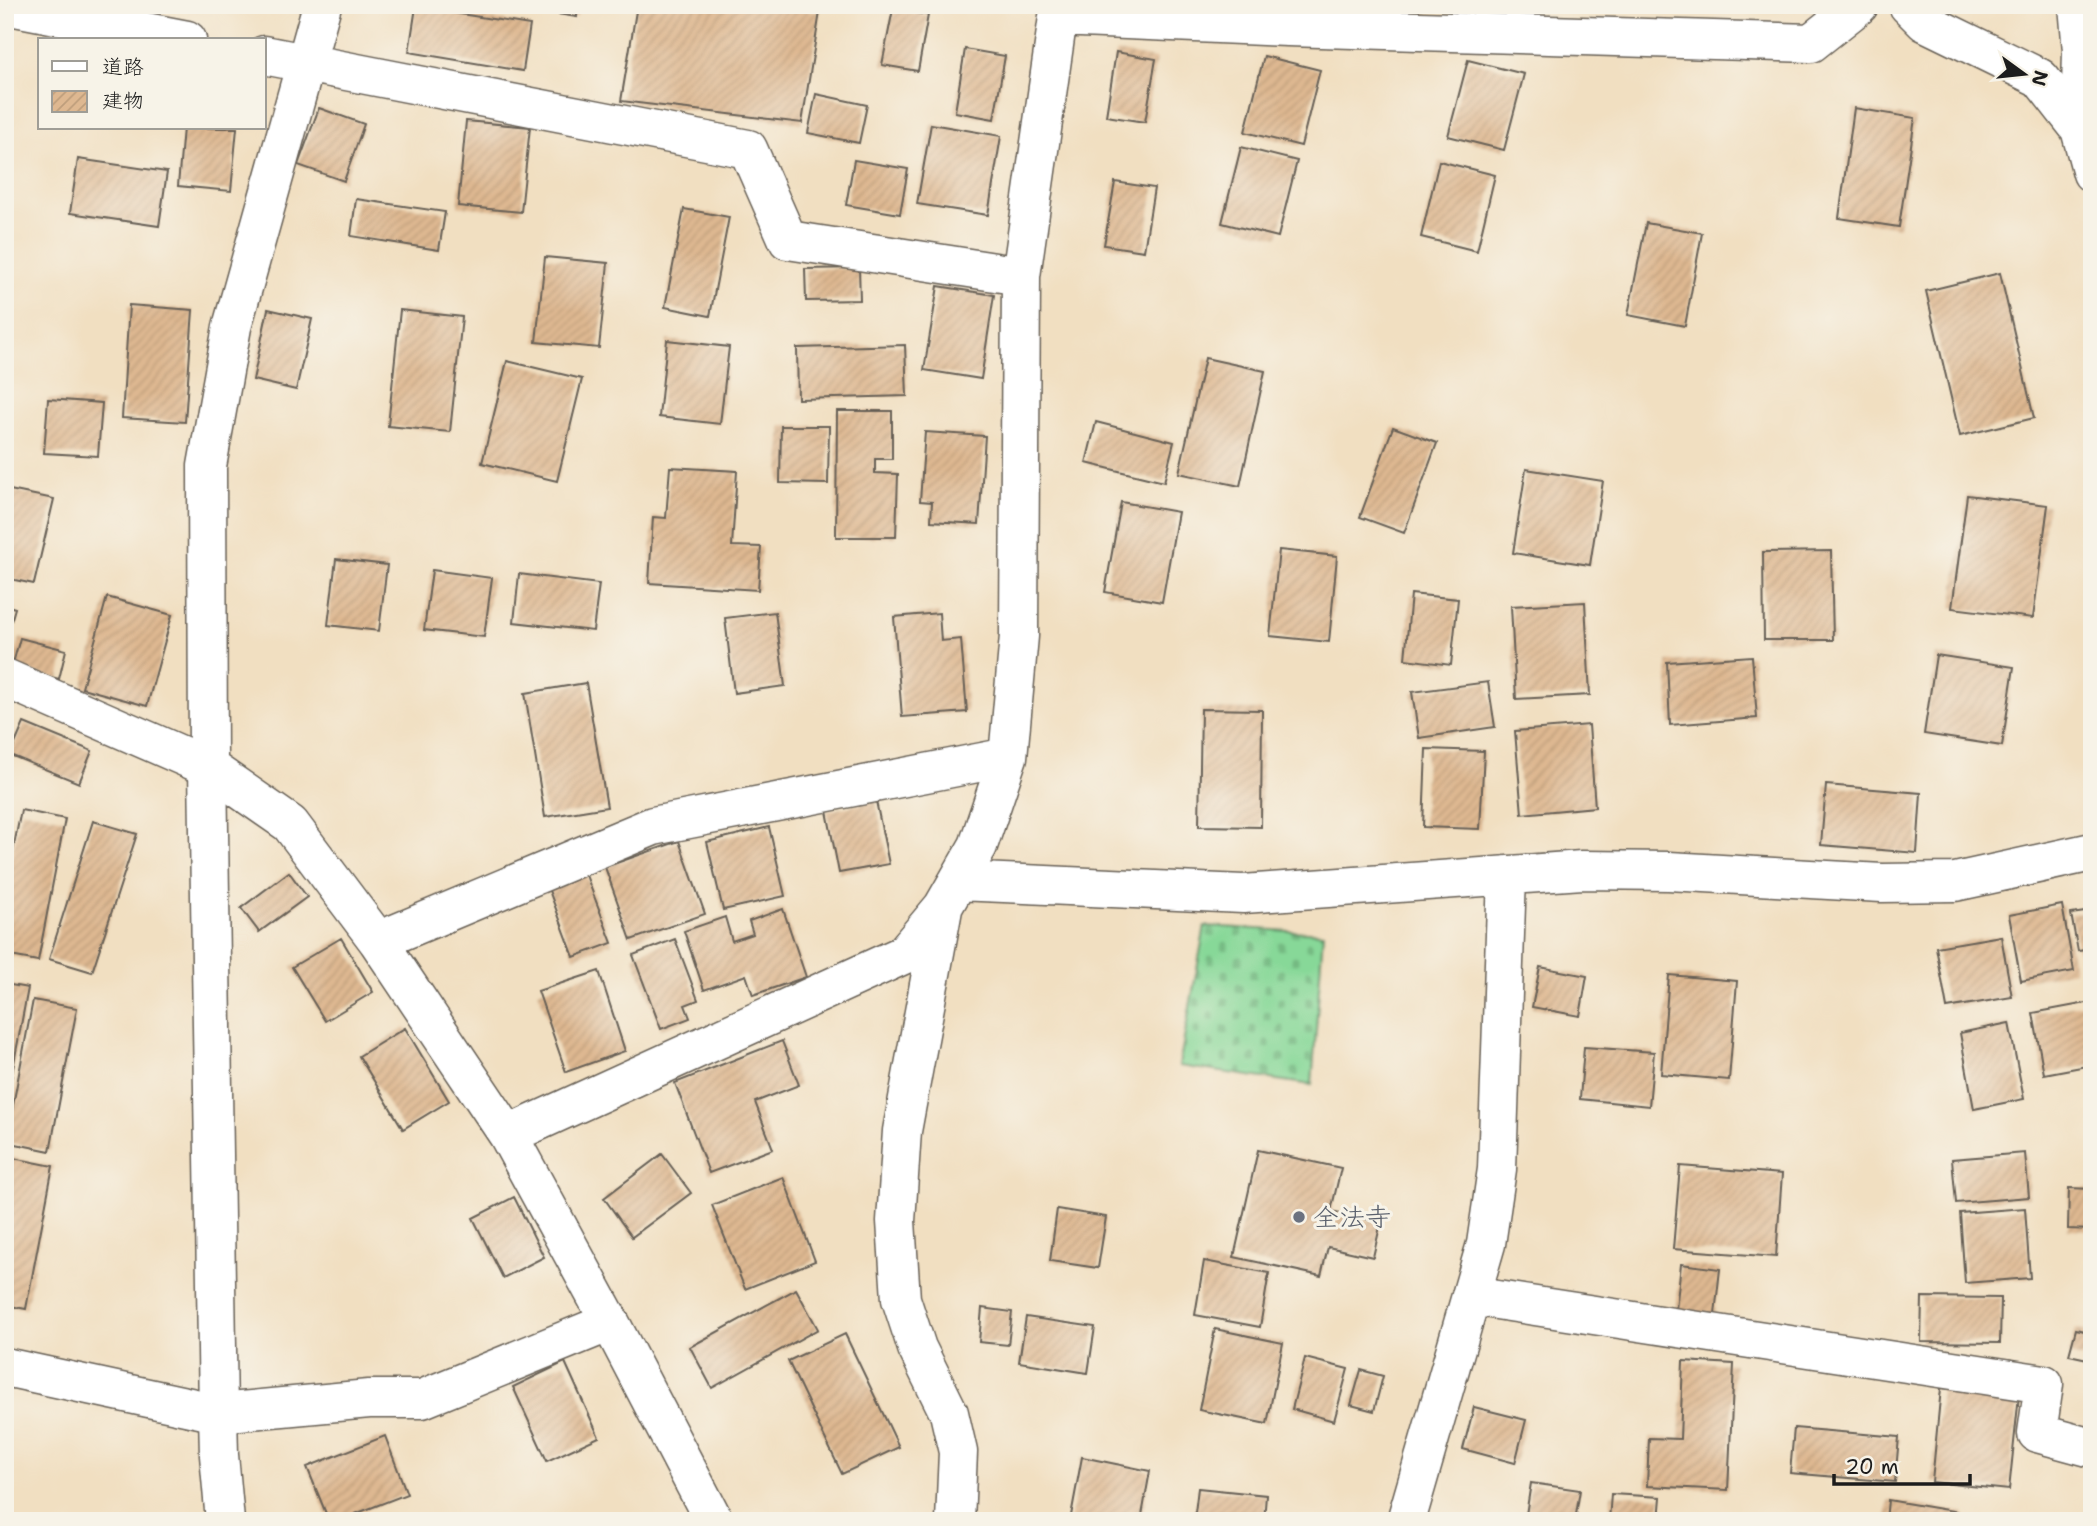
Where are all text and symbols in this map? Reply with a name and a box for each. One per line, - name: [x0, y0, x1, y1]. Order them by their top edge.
- legend: [38, 38, 266, 130]
- north arrow: [1988, 38, 2058, 108]
- text: 道路: [102, 53, 144, 81]
- text: N: [2026, 68, 2054, 89]
- text: 建物: [102, 87, 144, 115]
- place label: 全法寺: [1313, 1199, 1391, 1234]
- marker: 全法寺: [1291, 1209, 1307, 1225]
- scale bar: [1834, 1442, 1971, 1486]
- text: 20 m: [1845, 1453, 1899, 1481]

